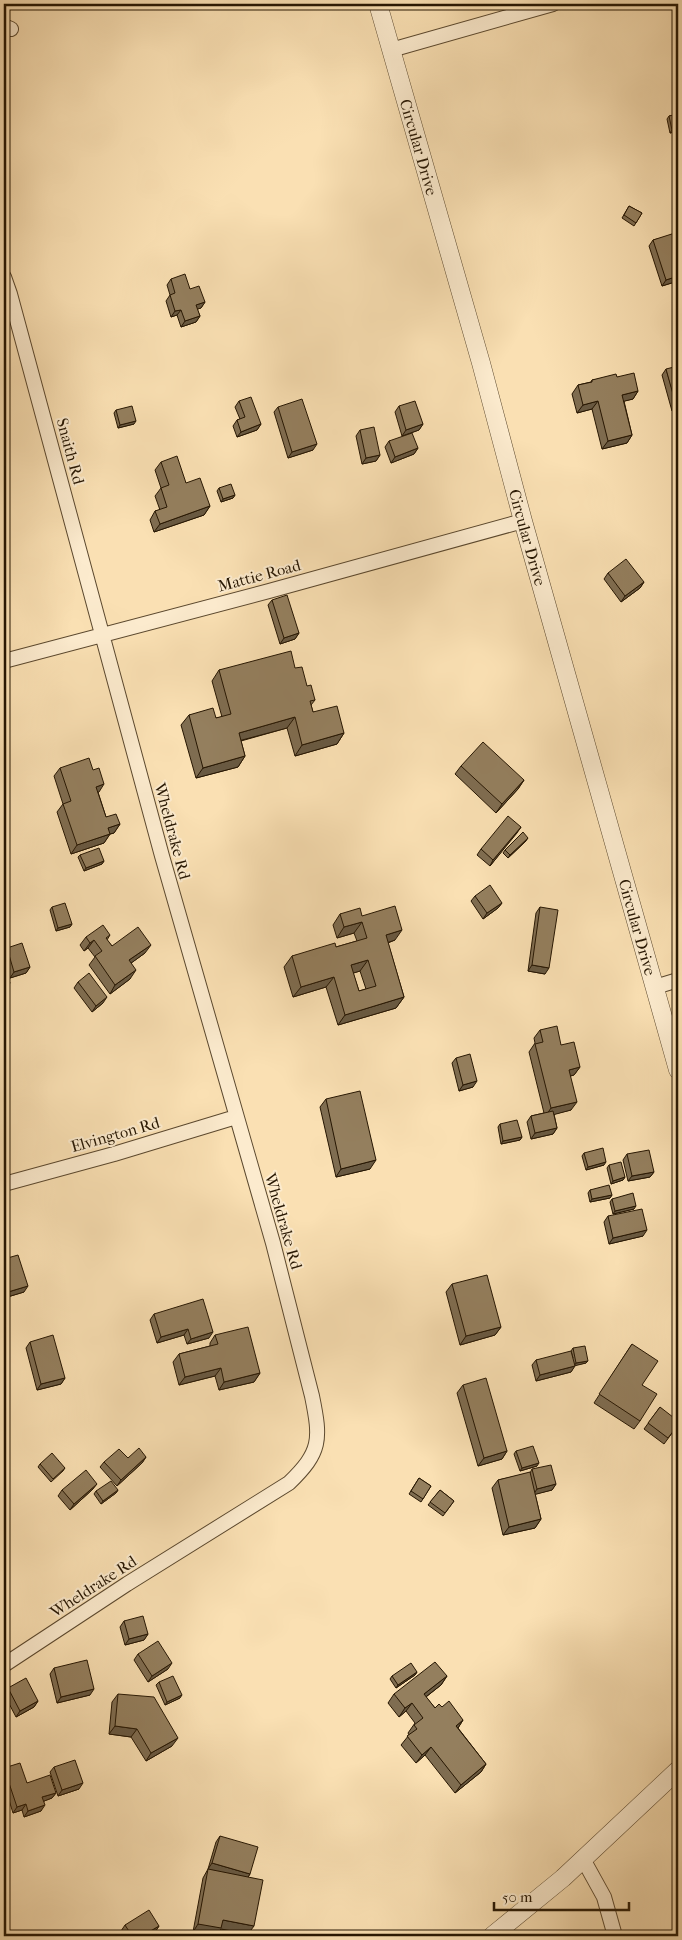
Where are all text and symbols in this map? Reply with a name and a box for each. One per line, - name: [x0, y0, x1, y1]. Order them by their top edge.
- street label: Circular Drive: [396, 97, 441, 198]
- street label: Snaith Rd: [53, 416, 89, 487]
- street label: Circular Drive: [505, 487, 550, 588]
- street label: Mattie Road: [216, 555, 303, 596]
- street label: Wheldrake Rd: [150, 780, 195, 882]
- street label: Circular Drive: [615, 877, 660, 978]
- street label: Elvington Rd: [69, 1113, 162, 1156]
- street label: Wheldrake Rd: [260, 1170, 306, 1272]
- street label: Wheldrake Rd: [46, 1551, 140, 1622]
- scale bar: [494, 1880, 630, 1912]
- text: 50 m: [502, 1888, 533, 1906]

